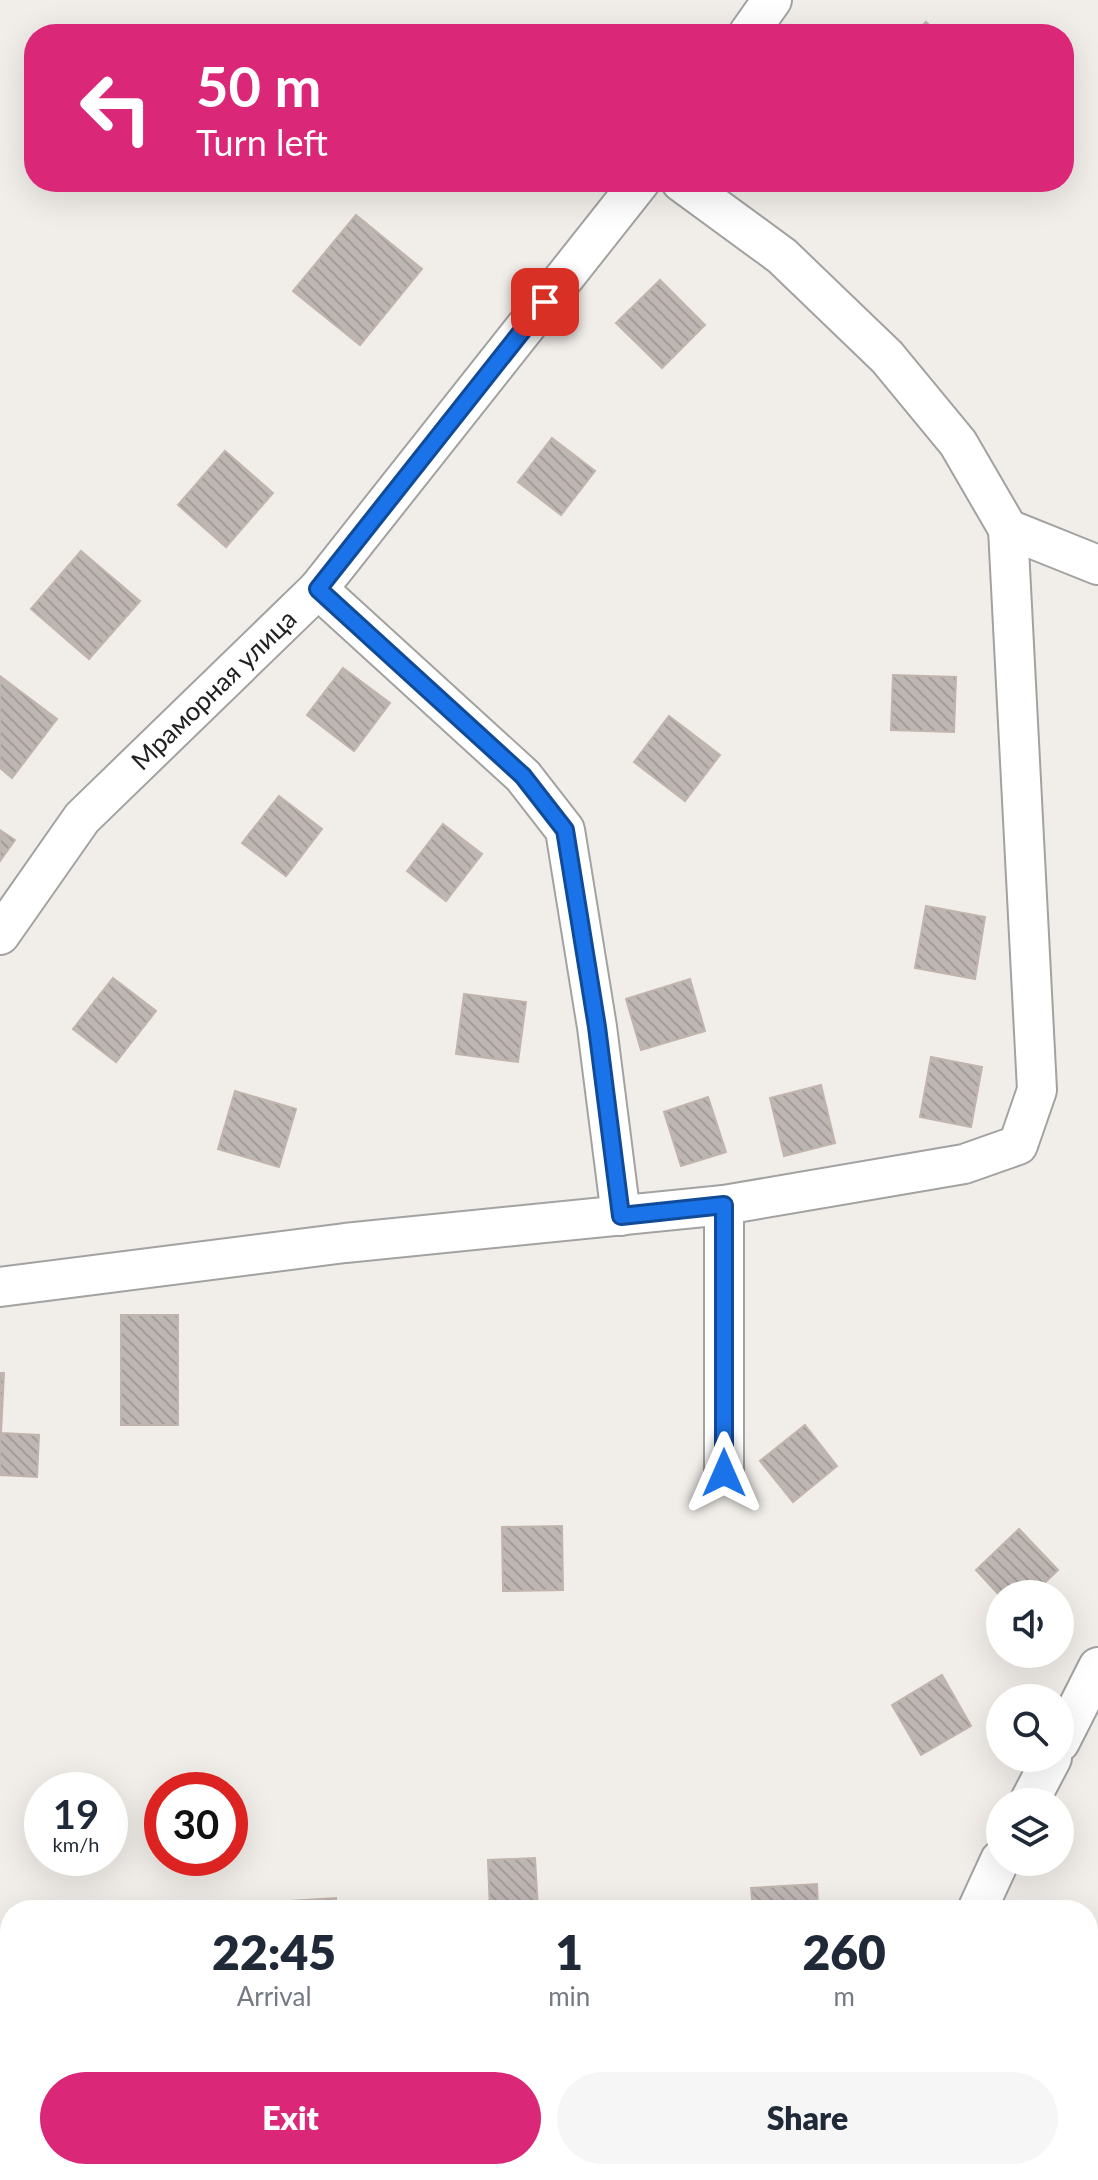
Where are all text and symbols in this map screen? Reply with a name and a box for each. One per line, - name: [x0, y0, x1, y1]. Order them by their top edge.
- text: 50 m: [196, 52, 321, 119]
- icon: left: [64, 56, 168, 160]
- text: Turn left: [196, 120, 328, 164]
- pin: [511, 268, 579, 336]
- icon: arrive: [523, 280, 567, 324]
- street label: Мраморная улица: [124, 602, 303, 776]
- position arrow: [682, 1431, 766, 1515]
- map controls: [986, 1580, 1074, 1876]
- button: sound: [986, 1580, 1074, 1668]
- button: search: [986, 1684, 1074, 1772]
- speed limit sign: 30: [144, 1772, 248, 1876]
- button: layers: [986, 1788, 1074, 1876]
- text: 19: [53, 1790, 99, 1838]
- text: km/h: [53, 1832, 99, 1856]
- text: 22:45: [212, 1923, 336, 1980]
- text: 1: [555, 1923, 583, 1980]
- text: 260: [802, 1923, 886, 1980]
- text: Arrival: [237, 1980, 312, 2012]
- text: min: [548, 1980, 590, 2012]
- text: m: [833, 1980, 855, 2012]
- button: Exit: [40, 2072, 541, 2164]
- button: Share: [557, 2072, 1058, 2164]

